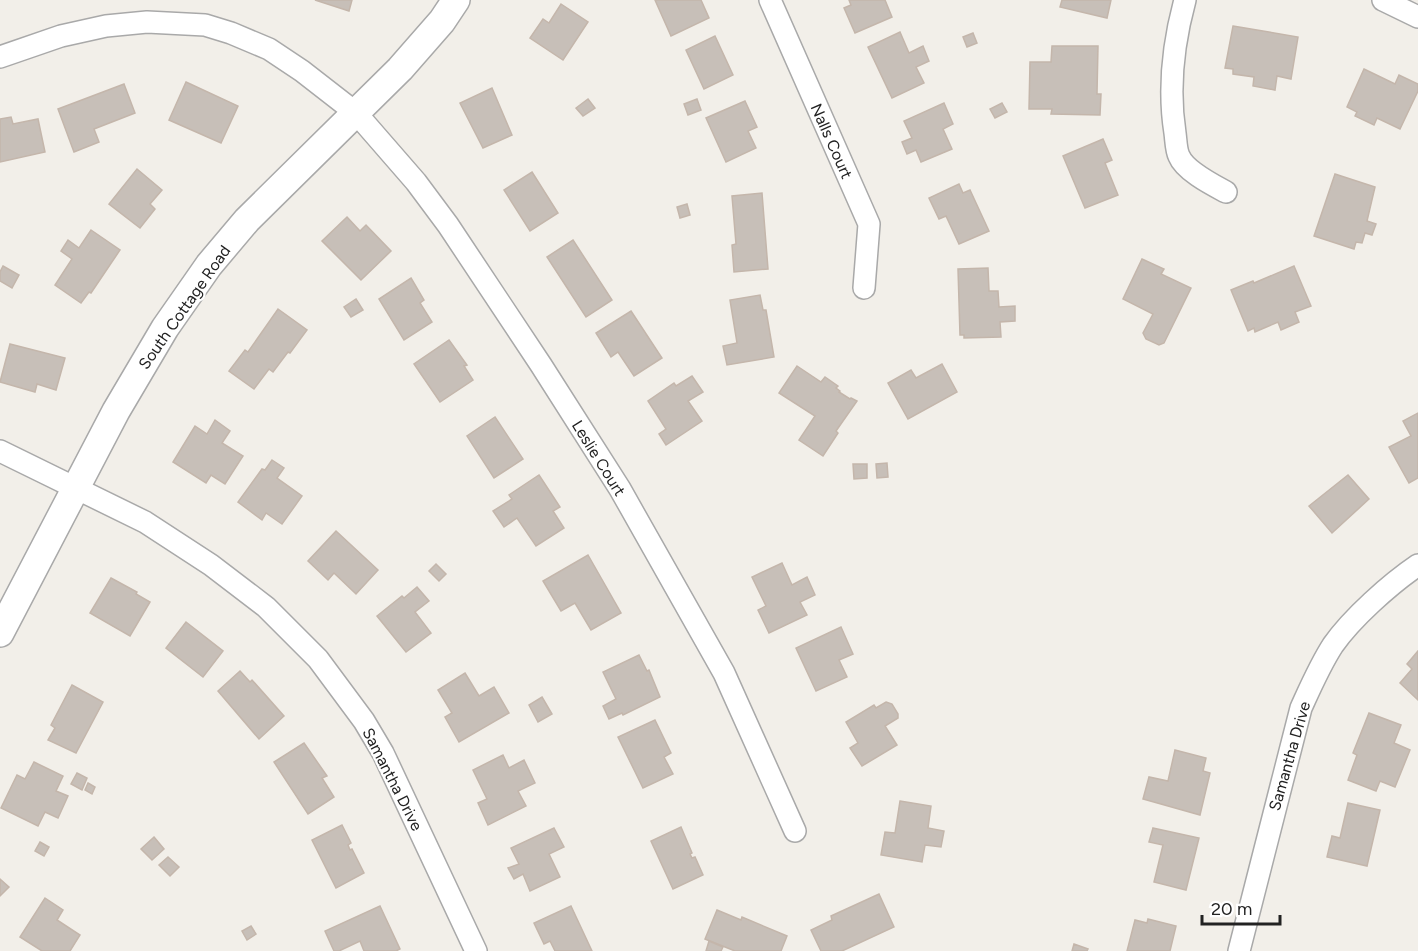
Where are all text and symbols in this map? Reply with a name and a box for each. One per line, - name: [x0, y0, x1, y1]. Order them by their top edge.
- street label: Nalls Court: [807, 101, 857, 182]
- street label: South Cottage Road: [134, 242, 234, 373]
- street label: Leslie Court: [568, 417, 629, 500]
- street label: Samantha Drive: [1265, 699, 1314, 813]
- street label: Samantha Drive: [358, 725, 427, 834]
- scale bar: [1202, 888, 1280, 926]
- text: 20 m: [1211, 898, 1252, 920]

